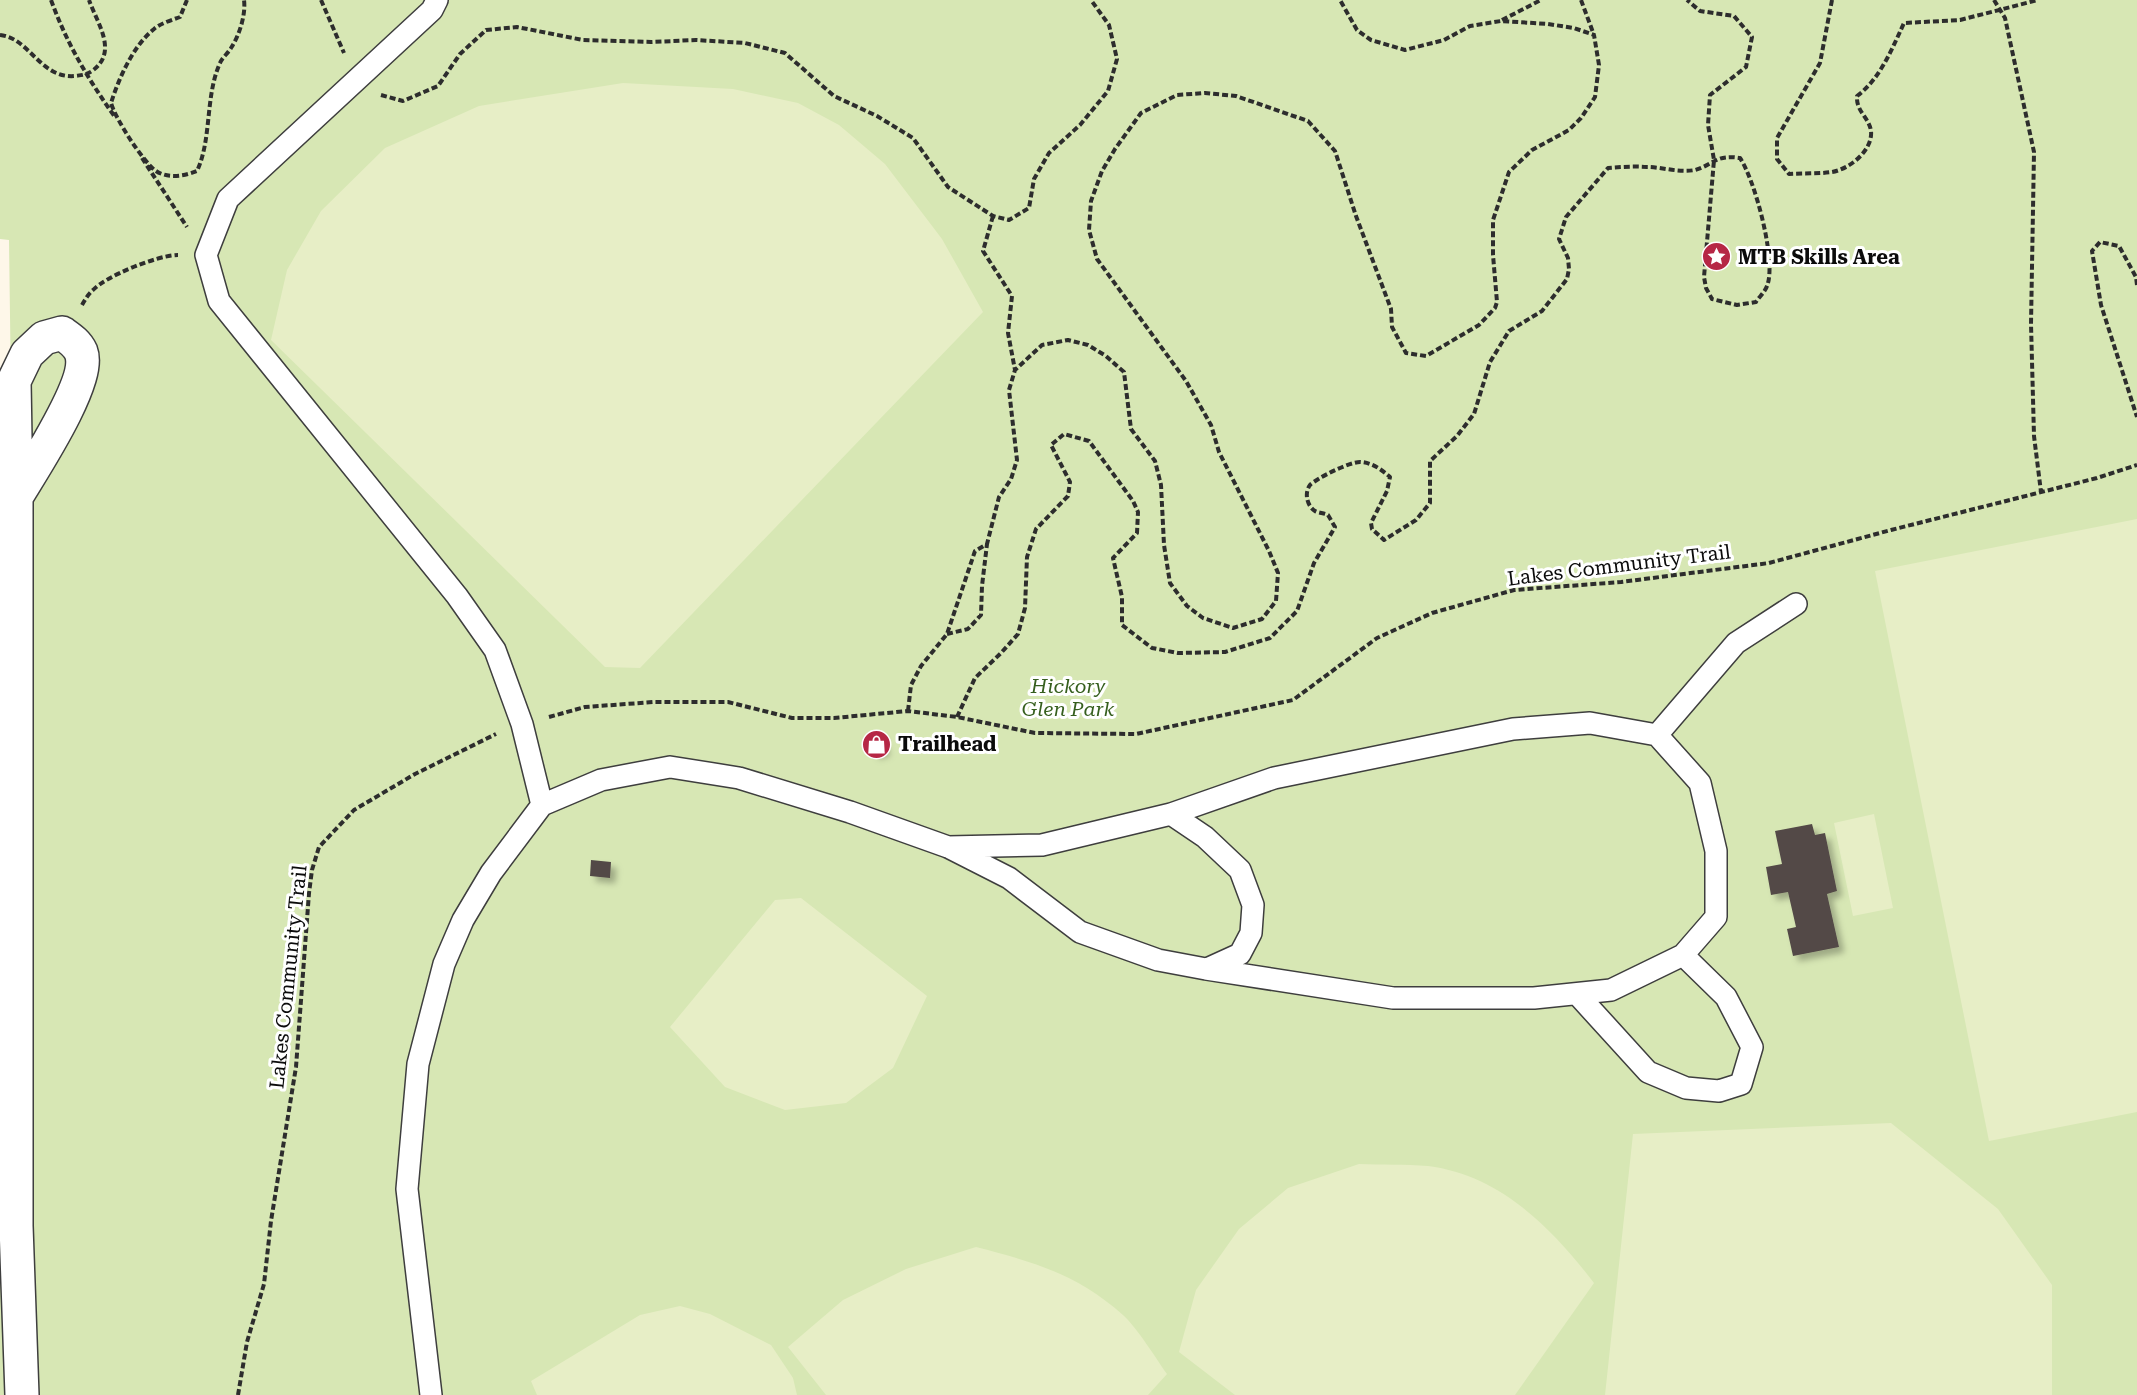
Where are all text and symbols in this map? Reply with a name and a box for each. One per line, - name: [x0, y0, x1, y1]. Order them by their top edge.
- place icon: MTB Skills Area: [1701, 241, 1733, 273]
- place label: MTB Skills Area: [1738, 245, 1900, 269]
- street label: Lakes Community Trail: [1506, 539, 1732, 591]
- park label: Hickory Glen Park: [1022, 674, 1114, 721]
- shop icon: Trailhead: [861, 728, 893, 760]
- place label: Trailhead: [898, 732, 997, 756]
- street label: Lakes Community Trail: [264, 864, 312, 1090]

